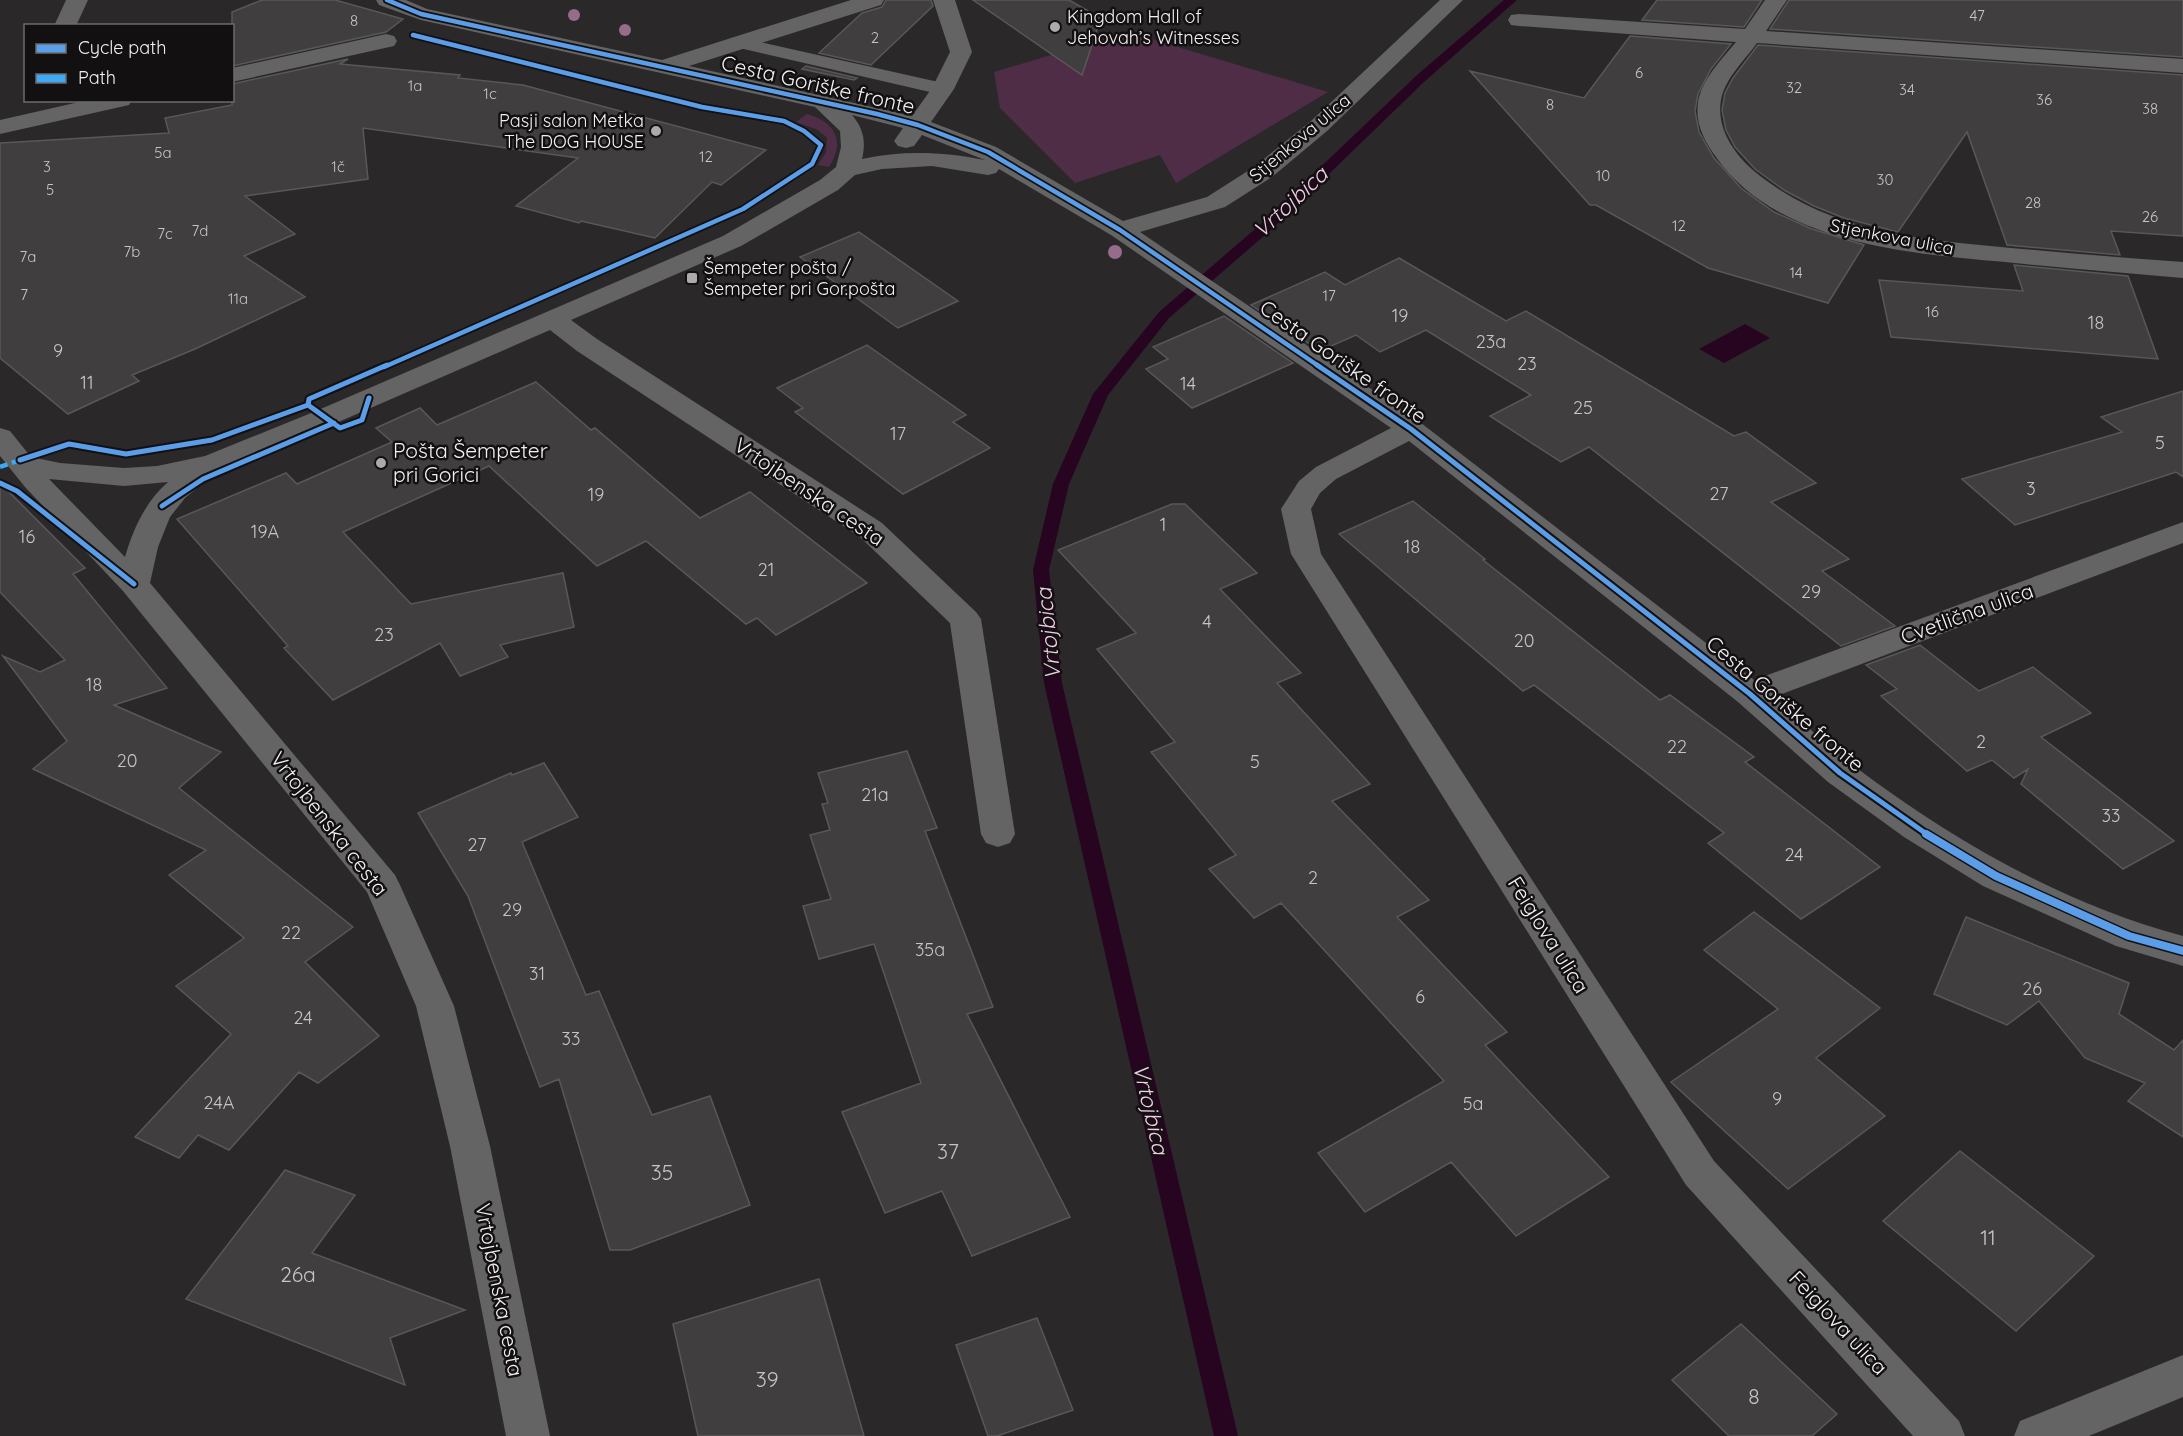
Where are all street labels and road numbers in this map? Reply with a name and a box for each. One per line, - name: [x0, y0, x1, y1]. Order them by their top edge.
- street label: Cesta Goriške fronte: [719, 49, 918, 119]
- street label: Stjenkova ulica: [1244, 88, 1355, 187]
- street label: Stjenkova ulica: [1828, 213, 1956, 260]
- street label: Cesta Goriške fronte: [1255, 294, 1432, 429]
- street label: Vrtojbenska cesta: [729, 431, 890, 551]
- street label: Cvetlična ulica: [1897, 577, 2037, 649]
- street label: Cesta Goriške fronte: [1701, 630, 1870, 777]
- street label: Vrtojbenska cesta: [265, 746, 394, 901]
- street label: Feiglova ulica: [1503, 871, 1595, 998]
- street label: Vrtojbenska cesta: [470, 1201, 530, 1379]
- street label: Feiglova ulica: [1784, 1265, 1893, 1380]

